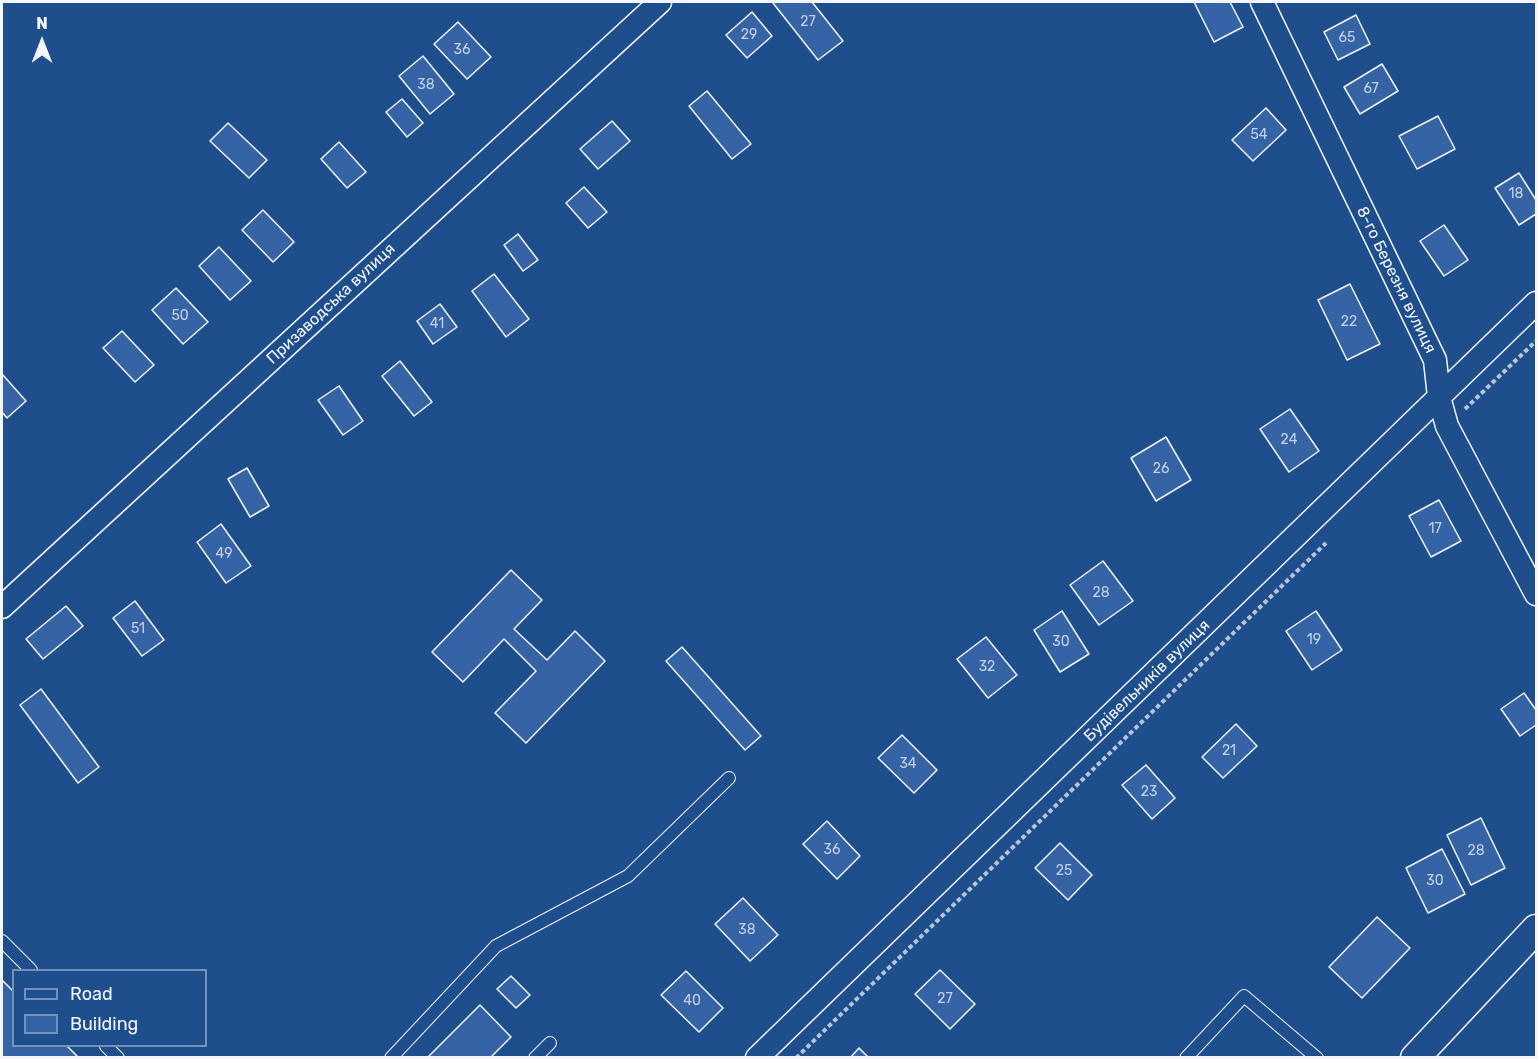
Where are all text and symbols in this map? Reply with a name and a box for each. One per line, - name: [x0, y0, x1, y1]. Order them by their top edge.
- north arrow: [12, 12, 72, 72]
- text: N: [36, 14, 48, 33]
- house number: 27: [800, 14, 816, 30]
- house number: 29: [741, 27, 757, 43]
- house number: 65: [1339, 30, 1355, 46]
- house number: 36: [454, 42, 470, 58]
- house number: 38: [417, 77, 435, 93]
- house number: 67: [1363, 81, 1379, 97]
- house number: 54: [1250, 127, 1268, 143]
- house number: 18: [1509, 186, 1523, 202]
- street label: 8-го Березня вулиця: [1352, 203, 1440, 357]
- street label: Призаводська вулиця: [263, 240, 399, 368]
- house number: 50: [171, 308, 189, 324]
- house number: 22: [1341, 314, 1357, 330]
- house number: 41: [430, 316, 444, 332]
- house number: 24: [1281, 432, 1297, 448]
- house number: 26: [1153, 461, 1169, 477]
- house number: 17: [1428, 521, 1442, 537]
- house number: 49: [216, 546, 232, 562]
- house number: 28: [1092, 585, 1110, 601]
- street label: Будівельників вулиця: [1080, 616, 1214, 746]
- house number: 51: [131, 621, 145, 637]
- house number: 19: [1307, 632, 1321, 648]
- house number: 30: [1052, 634, 1070, 650]
- house number: 32: [979, 659, 995, 675]
- house number: 21: [1222, 743, 1236, 759]
- house number: 34: [899, 756, 917, 772]
- house number: 23: [1141, 784, 1157, 800]
- house number: 36: [824, 842, 840, 858]
- house number: 28: [1467, 843, 1485, 859]
- house number: 25: [1056, 863, 1072, 879]
- house number: 30: [1426, 873, 1444, 889]
- house number: 38: [738, 922, 756, 938]
- legend: [12, 969, 207, 1047]
- text: Road: [70, 983, 113, 1005]
- house number: 27: [937, 991, 953, 1007]
- house number: 40: [683, 993, 701, 1009]
- text: Building: [70, 1013, 138, 1035]

